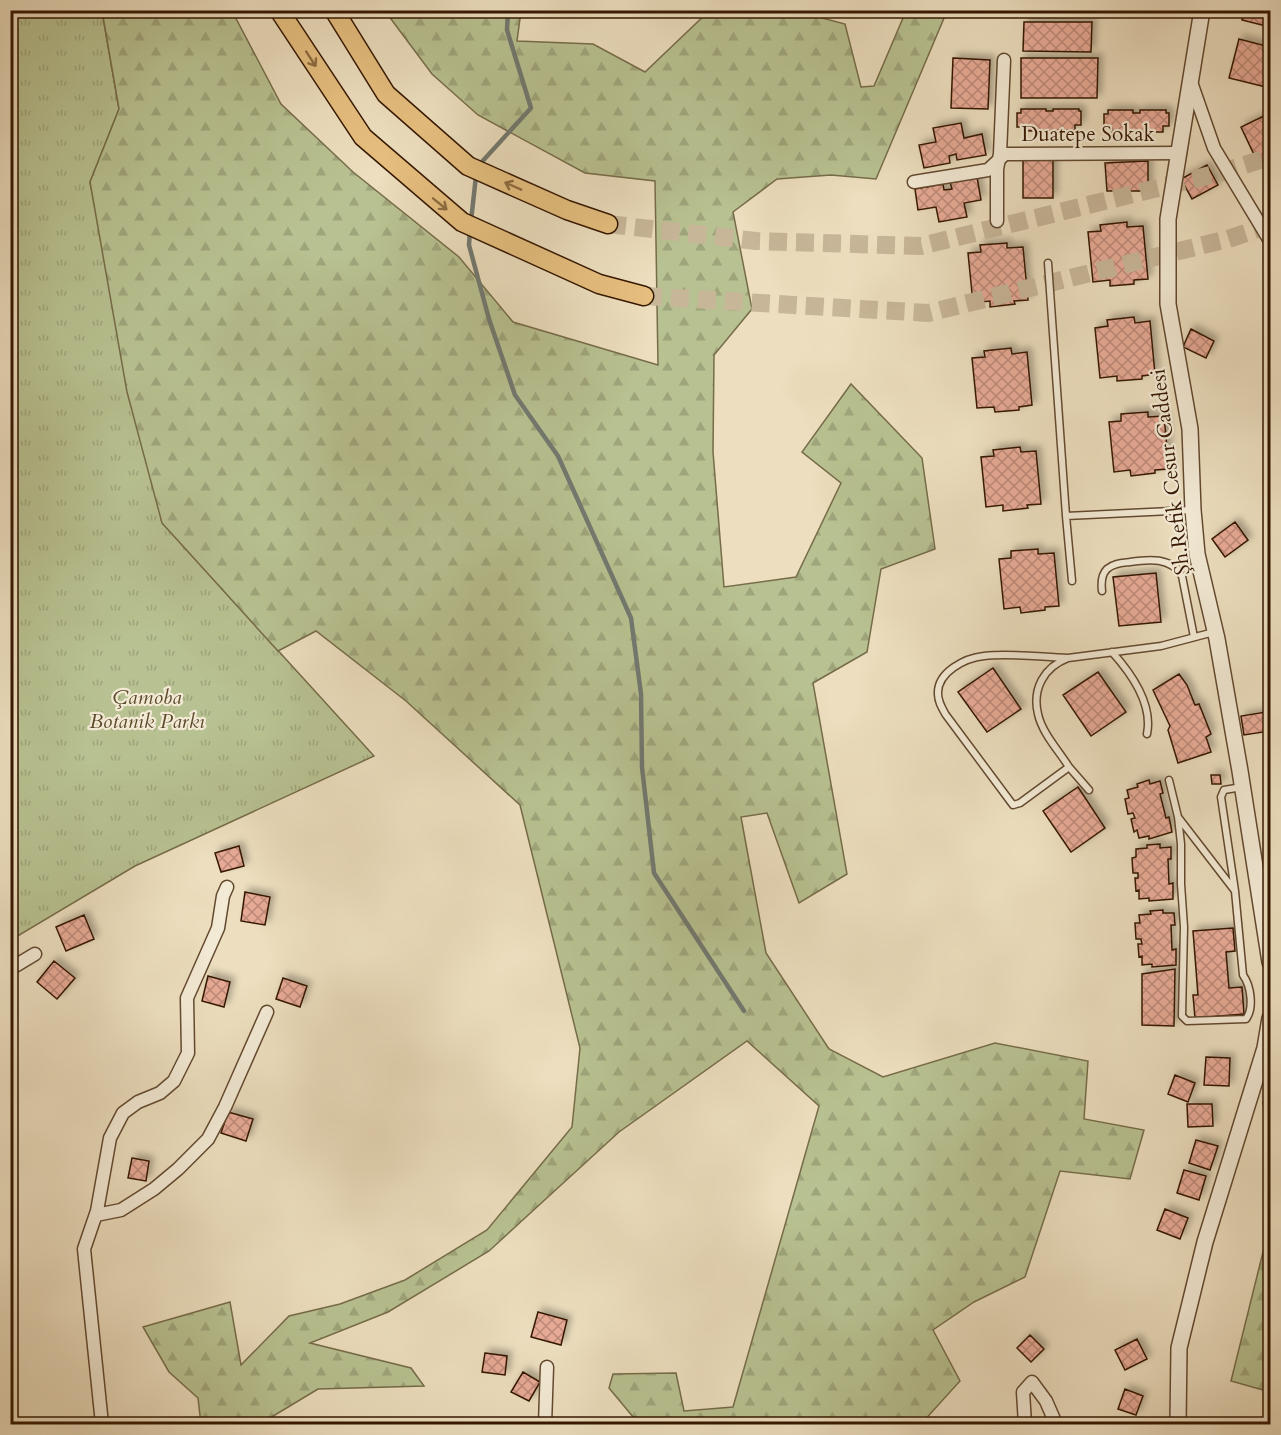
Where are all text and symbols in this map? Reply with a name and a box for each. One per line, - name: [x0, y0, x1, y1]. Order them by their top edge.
- one-way arrow: [305, 51, 318, 68]
- street label: Duatepe Sokak: [1021, 120, 1156, 149]
- one-way arrow: [505, 180, 523, 191]
- one-way arrow: [432, 197, 448, 210]
- street label: Şh.Refik Cesur Caddesi: [1143, 367, 1198, 577]
- park label: Çamoba Botanik Parkı: [89, 683, 205, 736]

